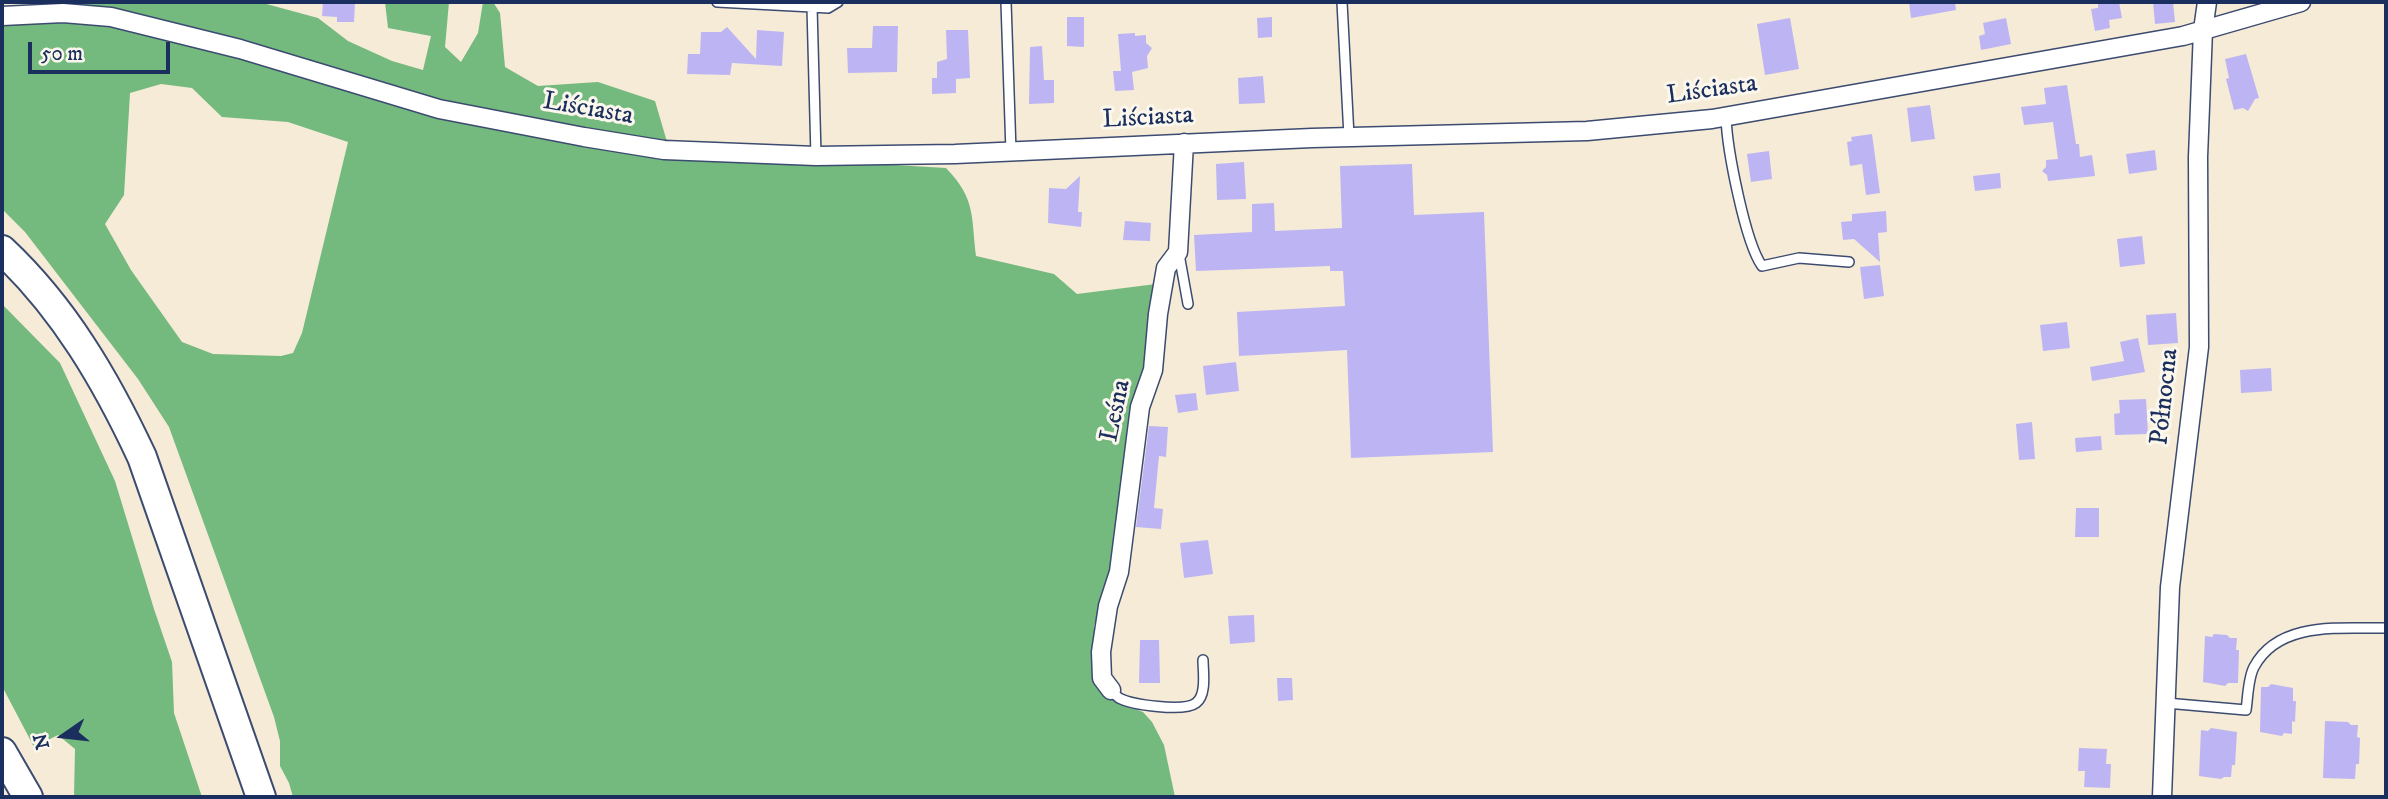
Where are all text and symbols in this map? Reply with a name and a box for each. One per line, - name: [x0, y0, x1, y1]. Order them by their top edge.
- scale bar: [32, 28, 173, 72]
- text: 50 m: [41, 41, 83, 67]
- street label: Liściasta: [1665, 69, 1759, 113]
- street label: Liściasta: [540, 87, 636, 133]
- street label: Liściasta: [1102, 101, 1194, 137]
- street label: Północna: [2145, 347, 2187, 447]
- street label: Leśna: [1095, 377, 1139, 445]
- north arrow: [28, 701, 98, 771]
- text: N: [29, 731, 55, 752]

